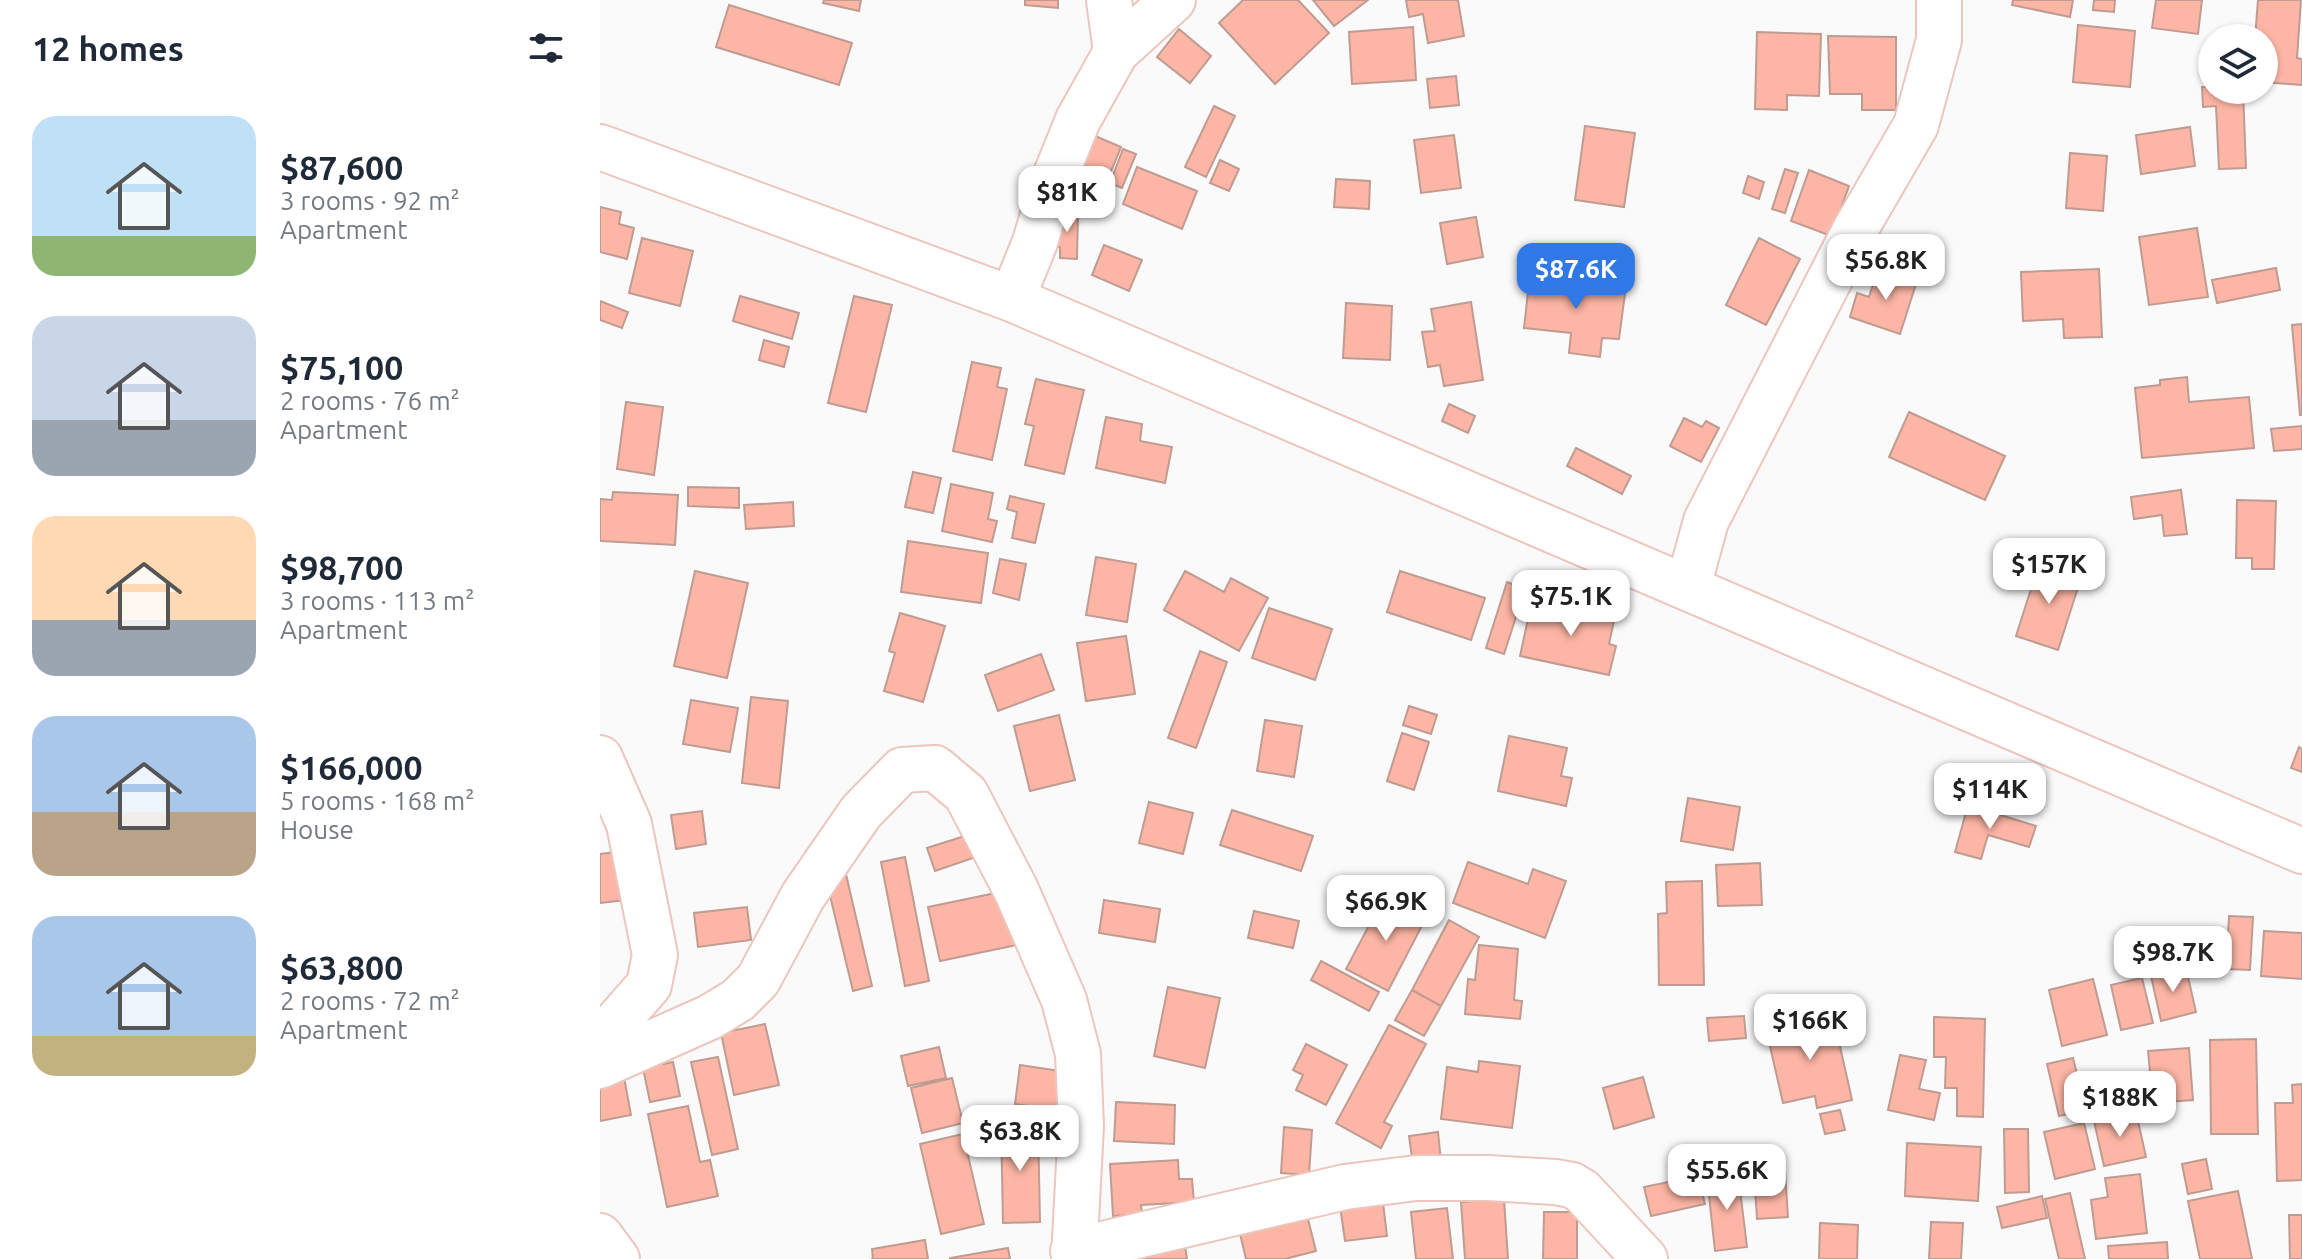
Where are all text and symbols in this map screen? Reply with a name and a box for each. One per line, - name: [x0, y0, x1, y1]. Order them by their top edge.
- map controls: [2198, 24, 2278, 104]
- button: layers: [2198, 24, 2278, 104]
- icon: filters: [524, 26, 568, 70]
- text: 12 homes: [32, 29, 184, 67]
- icon: home: [96, 148, 192, 244]
- text: $87,600: [280, 148, 403, 186]
- pin: $81K: [1020, 166, 1114, 234]
- text: $81K: [1036, 177, 1098, 206]
- text: 3 rooms · 92 m²: [280, 186, 460, 215]
- text: Apartment: [280, 215, 407, 244]
- pin: $56.8K: [1821, 234, 1951, 302]
- pin: $87.6K: [1511, 243, 1641, 311]
- text: $56.8K: [1845, 245, 1927, 274]
- text: $87.6K: [1535, 254, 1617, 283]
- icon: home: [96, 348, 192, 444]
- text: $75,100: [280, 348, 403, 386]
- text: 2 rooms · 76 m²: [280, 386, 460, 415]
- text: Apartment: [280, 415, 407, 444]
- pin: $157K: [1993, 538, 2105, 606]
- icon: home: [96, 548, 192, 644]
- text: $98,700: [280, 548, 403, 586]
- text: $157K: [2011, 549, 2087, 578]
- pin: $75.1K: [1506, 570, 1636, 638]
- text: $75.1K: [1530, 581, 1612, 610]
- text: 3 rooms · 113 m²: [280, 586, 475, 615]
- text: Apartment: [280, 615, 407, 644]
- icon: home: [96, 748, 192, 844]
- text: $166,000: [280, 748, 423, 786]
- pin: $114K: [1934, 763, 2046, 831]
- text: $114K: [1952, 774, 2028, 803]
- text: 5 rooms · 168 m²: [280, 786, 475, 815]
- text: House: [280, 815, 354, 844]
- pin: $66.9K: [1321, 875, 1451, 943]
- text: $66.9K: [1345, 886, 1427, 915]
- pin: $98.7K: [2108, 926, 2238, 994]
- text: $98.7K: [2132, 937, 2214, 966]
- icon: home: [96, 948, 192, 1044]
- text: $63,800: [280, 948, 403, 986]
- text: 2 rooms · 72 m²: [280, 986, 460, 1015]
- pin: $166K: [1754, 994, 1866, 1062]
- text: $166K: [1772, 1005, 1848, 1034]
- text: Apartment: [280, 1015, 407, 1044]
- pin: $188K: [2064, 1071, 2176, 1139]
- text: $188K: [2082, 1082, 2158, 1111]
- pin: $63.8K: [955, 1105, 1085, 1173]
- text: $63.8K: [979, 1116, 1061, 1145]
- pin: $55.6K: [1662, 1144, 1792, 1212]
- text: $55.6K: [1686, 1155, 1768, 1184]

